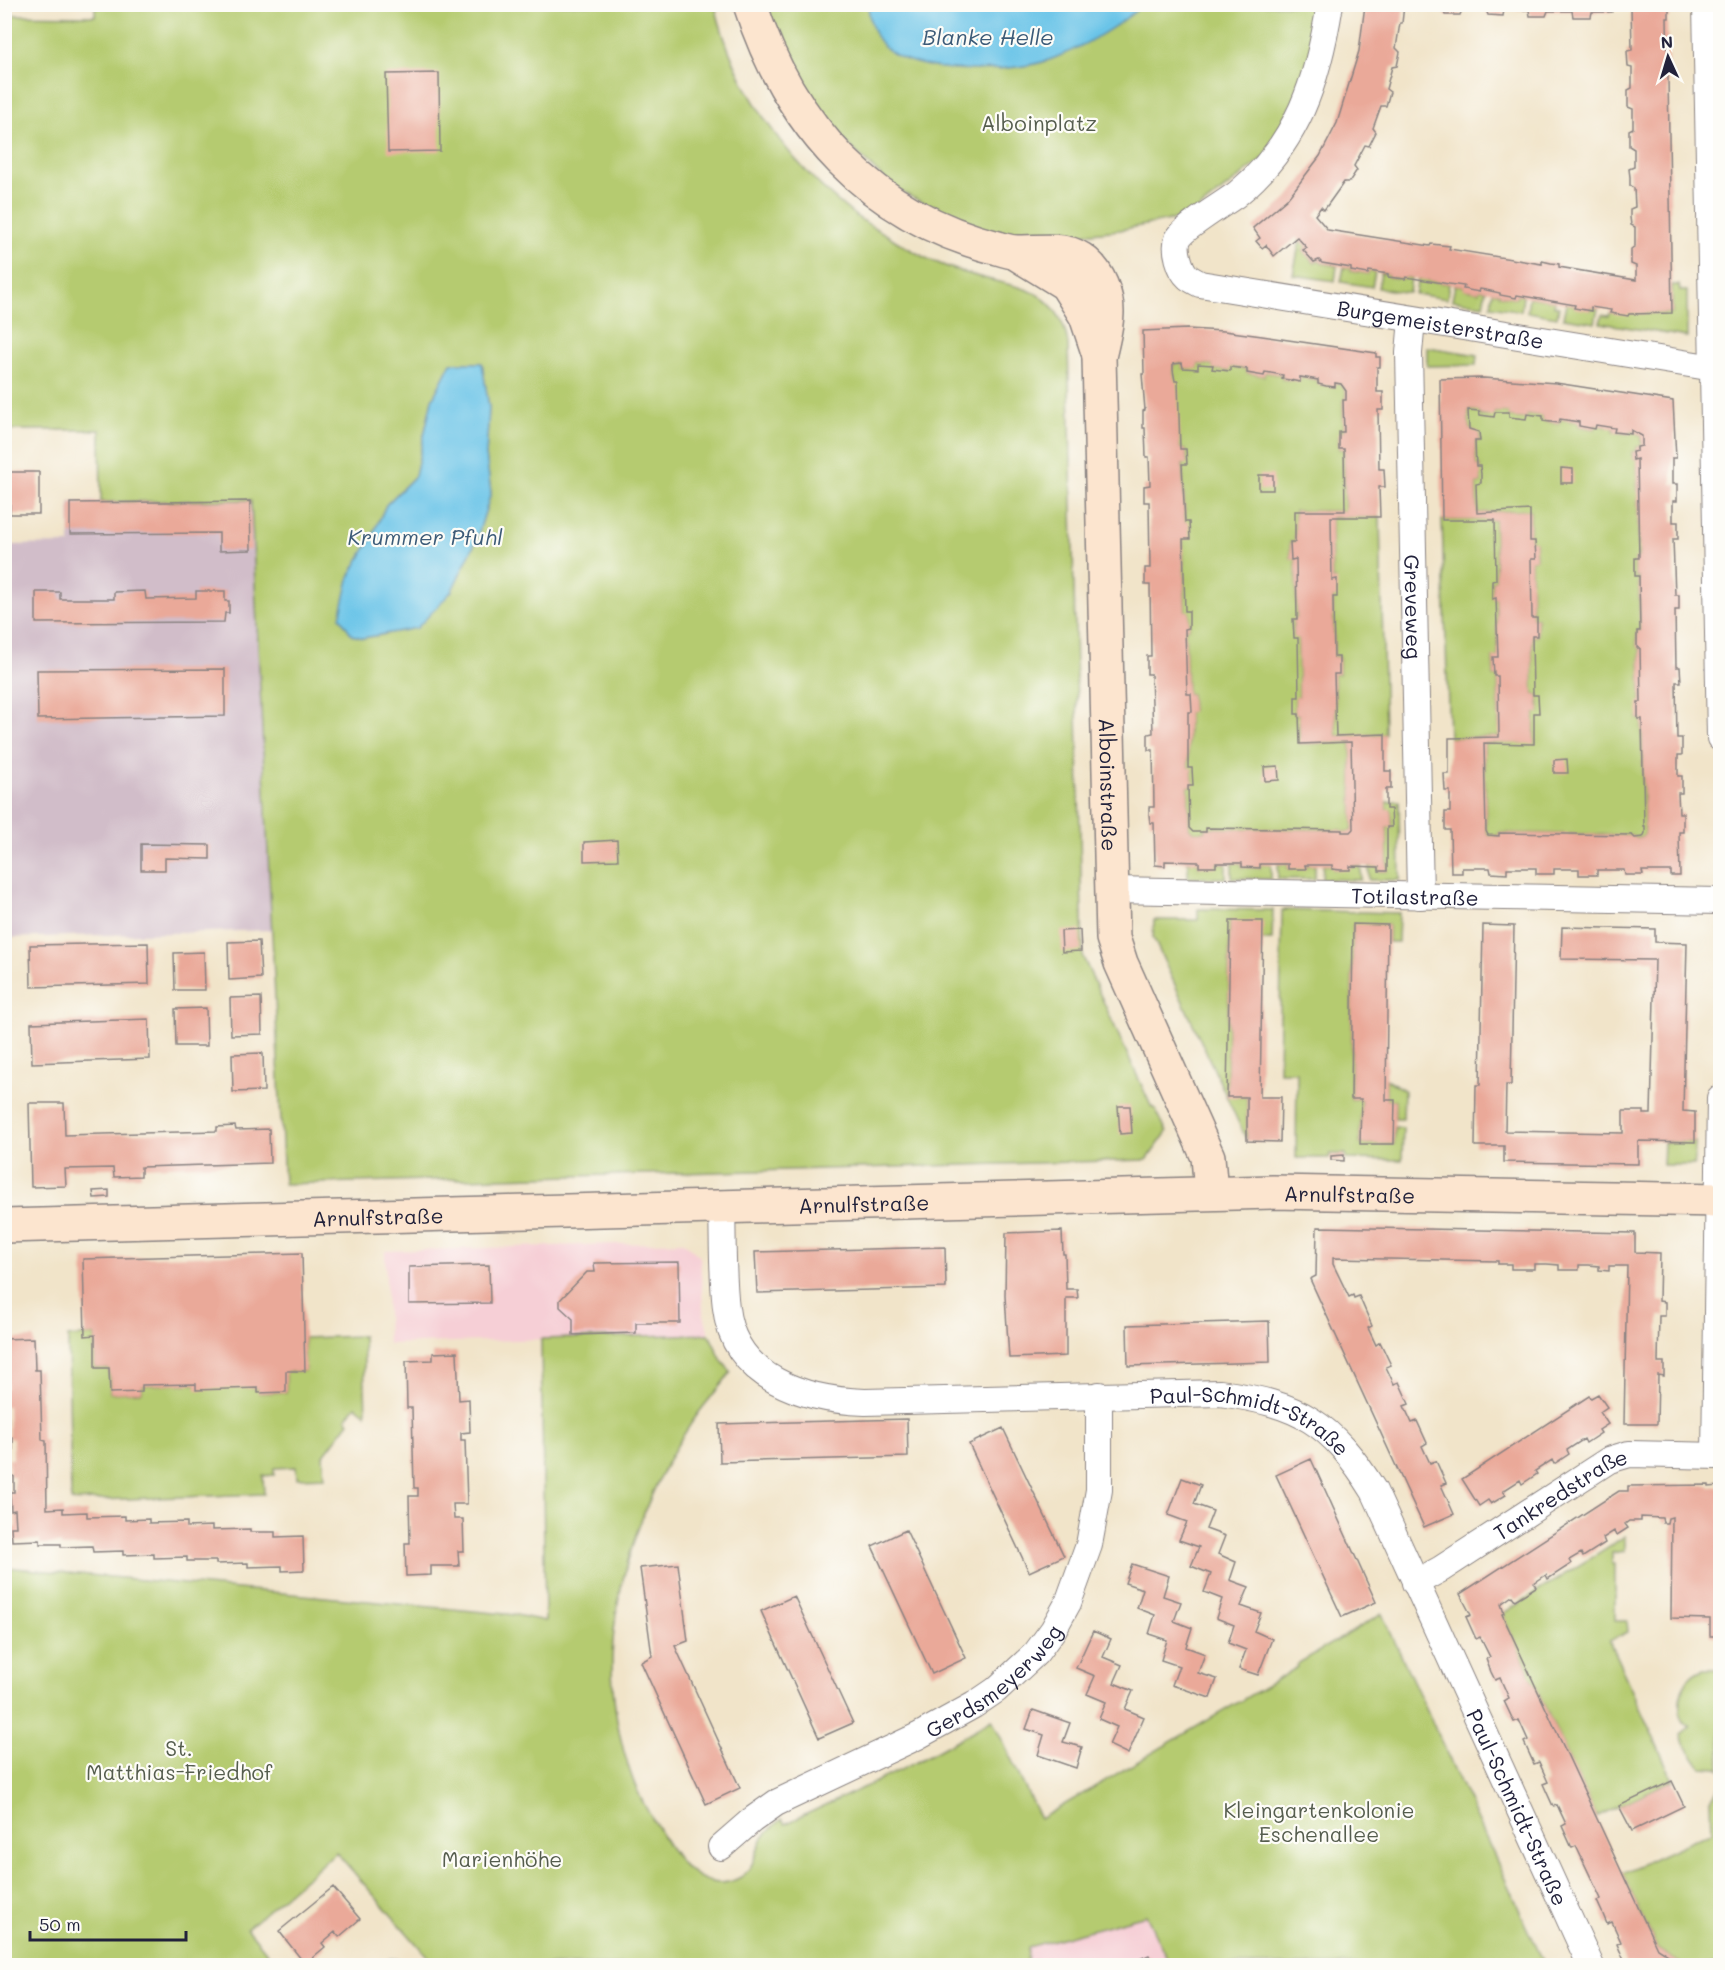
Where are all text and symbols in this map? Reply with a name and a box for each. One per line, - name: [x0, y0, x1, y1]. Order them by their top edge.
- water label: Blanke Helle: [922, 22, 1054, 51]
- north arrow: [1638, 27, 1698, 87]
- text: N: [1660, 31, 1674, 52]
- park label: Alboinplatz: [981, 109, 1097, 136]
- street label: Burgemeisterstraße: [1335, 293, 1546, 354]
- water label: Krummer Pfuhl: [347, 522, 503, 551]
- street label: Greveweg: [1400, 554, 1429, 659]
- street label: Alboinstraße: [1094, 718, 1124, 852]
- street label: Totilastraße: [1351, 881, 1479, 910]
- street label: Arnulfstraße: [1284, 1179, 1415, 1208]
- street label: Arnulfstraße: [798, 1188, 930, 1218]
- street label: Arnulfstraße: [312, 1201, 444, 1231]
- street label: Paul-Schmidt-Straße: [1149, 1379, 1356, 1461]
- street label: Tankredstraße: [1488, 1442, 1630, 1545]
- street label: Gerdsmeyerweg: [920, 1618, 1067, 1743]
- street label: Paul-Schmidt-Straße: [1462, 1704, 1575, 1909]
- park label: St. Matthias-Friedhof: [86, 1734, 273, 1785]
- park label: Kleingartenkolonie Eschenallee: [1223, 1796, 1415, 1847]
- park label: Marienhöhe: [442, 1845, 562, 1872]
- scale bar: [30, 1904, 186, 1942]
- text: 50 m: [39, 1912, 81, 1936]

